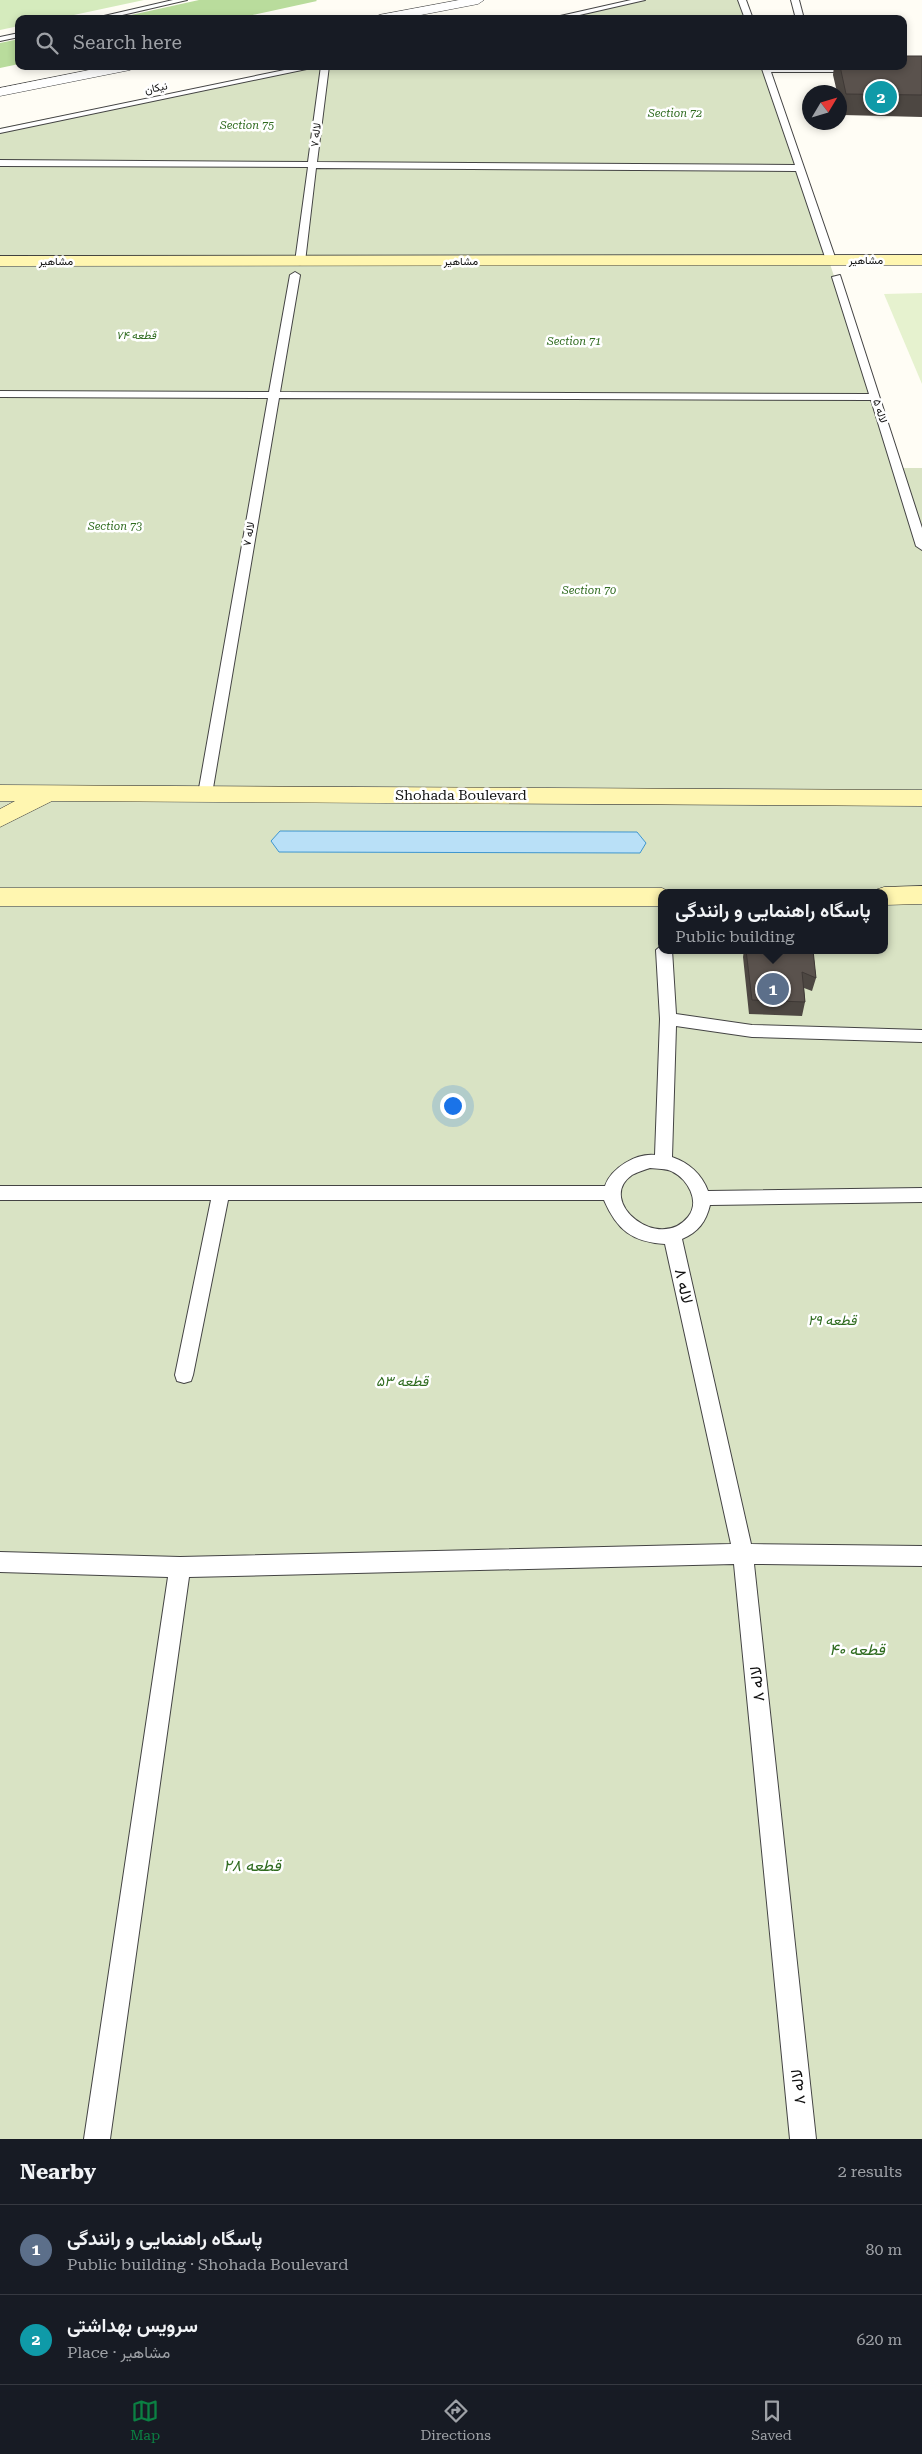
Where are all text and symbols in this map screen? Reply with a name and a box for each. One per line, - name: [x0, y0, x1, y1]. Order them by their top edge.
- search box: [15, 15, 907, 70]
- icon: search: [33, 29, 61, 57]
- text: Search here: [73, 31, 182, 54]
- pin: 2: [865, 78, 897, 116]
- street label: نیکان: [143, 79, 169, 97]
- north arrow: [802, 85, 847, 130]
- park label: Section 72: [647, 107, 702, 120]
- park label: Section 75: [219, 119, 274, 132]
- street label: لاله ۷: [308, 122, 324, 148]
- street label: مشاهیر: [848, 254, 883, 267]
- street label: مشاهیر: [38, 255, 73, 268]
- street label: مشاهیر: [443, 255, 478, 268]
- park label: قطعه ۷۴: [116, 329, 157, 342]
- park label: Section 71: [546, 335, 601, 348]
- street label: لاله ۵: [870, 397, 890, 425]
- park label: Section 73: [87, 520, 142, 533]
- street label: لاله ۷: [240, 521, 258, 547]
- park label: Section 70: [561, 584, 616, 597]
- street label: Shohada Boulevard: [395, 787, 527, 803]
- popup: [658, 889, 888, 954]
- text: پاسگاه راهنمایی و رانندگی: [675, 899, 871, 922]
- text: Public building: [675, 927, 794, 946]
- pin: 1: [757, 970, 789, 1008]
- your location: [440, 1093, 466, 1119]
- street label: لاله ۸: [671, 1267, 697, 1305]
- park label: قطعه ۲۹: [808, 1312, 858, 1328]
- park label: قطعه ۵۳: [376, 1373, 430, 1389]
- park label: قطعه ۴۰: [829, 1640, 886, 1659]
- street label: لاله ۸: [746, 1665, 768, 1703]
- park label: قطعه ۲۸: [223, 1856, 282, 1875]
- street label: لاله ۸: [787, 2068, 809, 2106]
- text: Nearby: [20, 2160, 96, 2184]
- text: 2 results: [838, 2162, 902, 2181]
- text: پاسگاه راهنمایی و رانندگی: [67, 2227, 262, 2250]
- text: 1: [32, 2240, 40, 2259]
- text: 80 m: [865, 2240, 902, 2259]
- text: Public building · Shohada Boulevard: [67, 2255, 349, 2274]
- text: سرویس بهداشتی: [67, 2314, 198, 2337]
- text: 2: [32, 2330, 40, 2349]
- text: 620 m: [856, 2330, 902, 2349]
- text: Place · مشاهیر: [67, 2343, 170, 2362]
- tab: Map: [130, 2397, 160, 2443]
- tab: Directions: [420, 2397, 491, 2443]
- tab: Saved: [751, 2397, 792, 2443]

